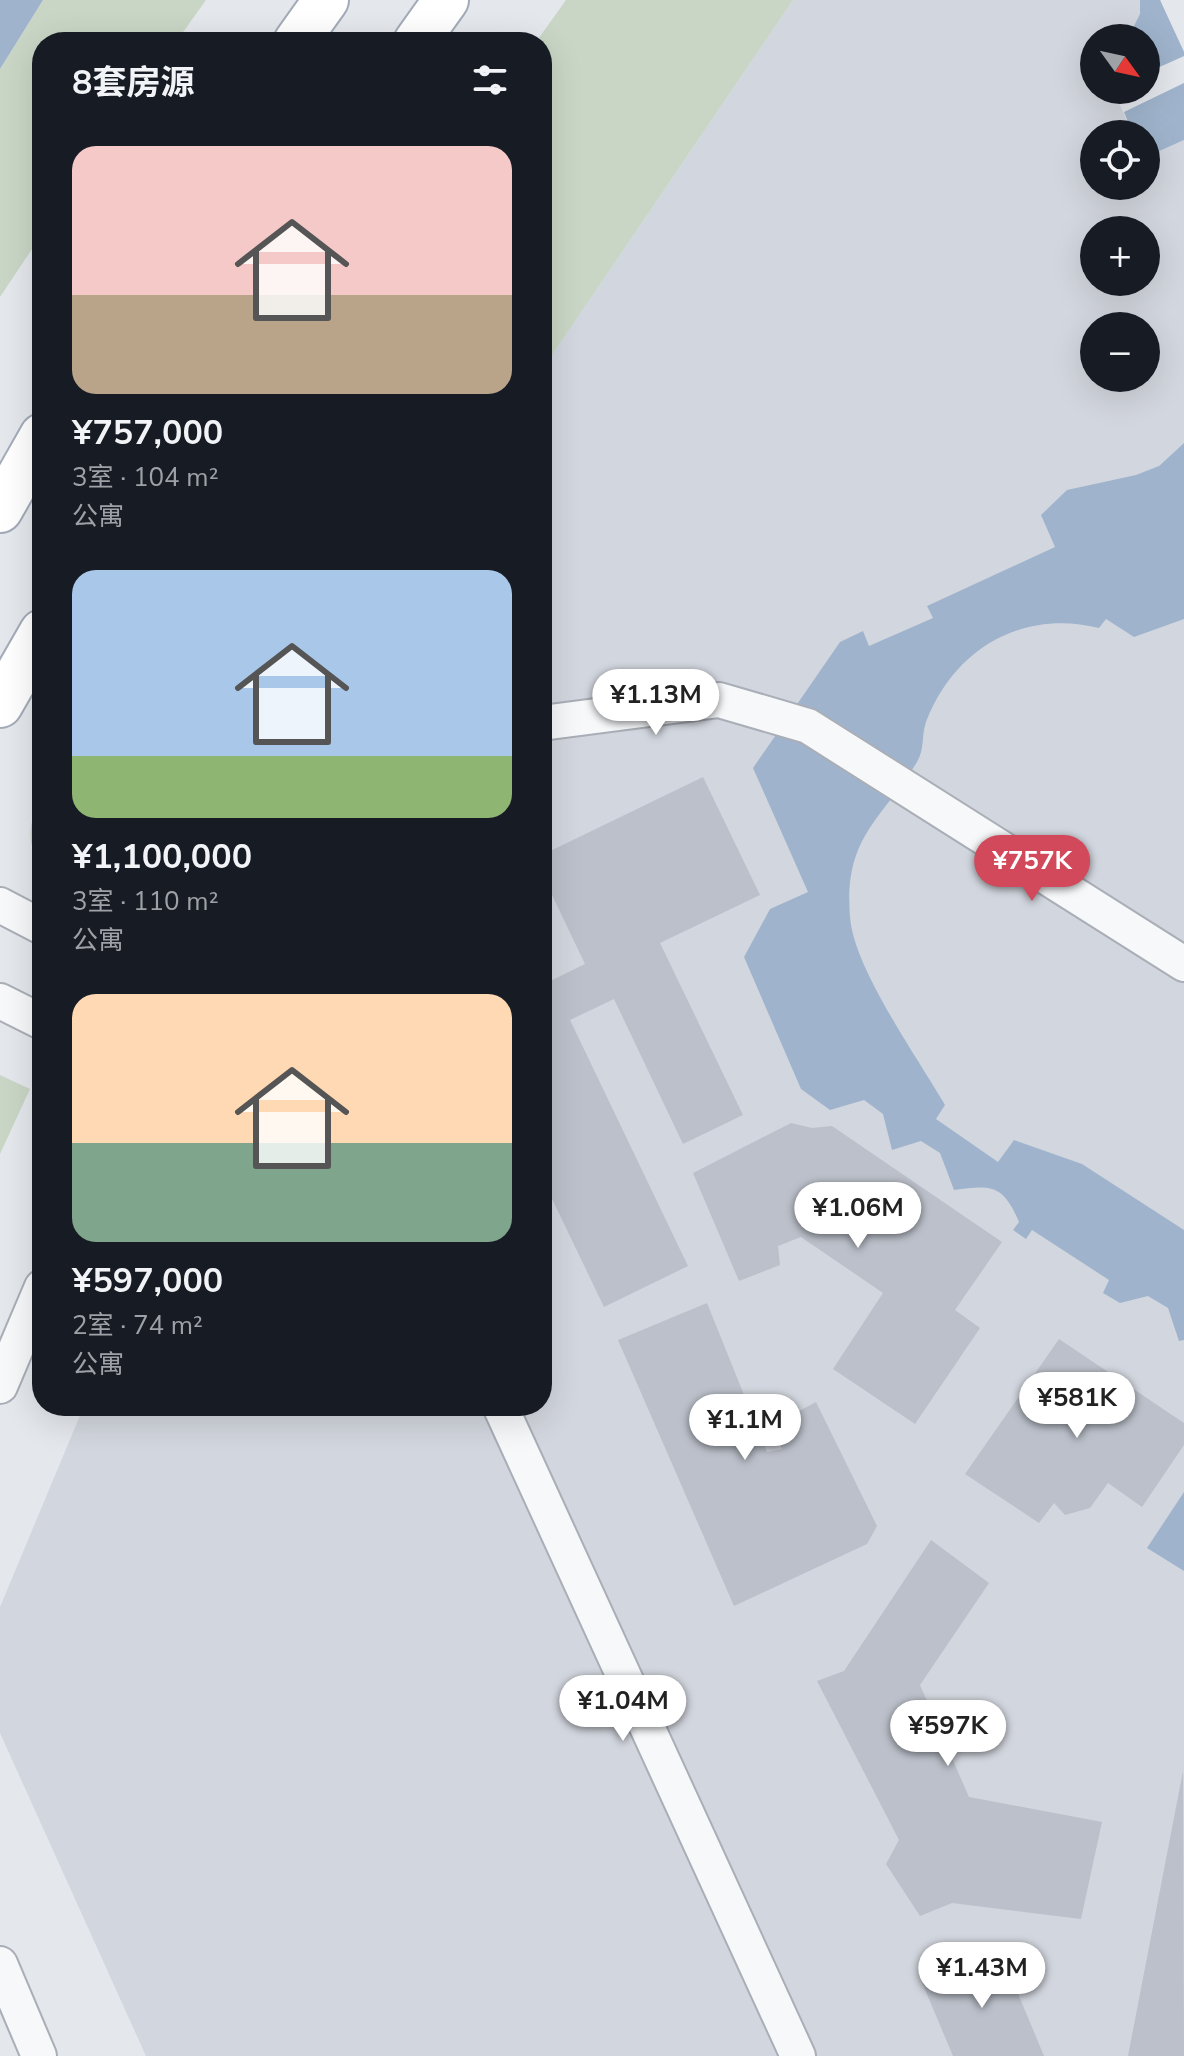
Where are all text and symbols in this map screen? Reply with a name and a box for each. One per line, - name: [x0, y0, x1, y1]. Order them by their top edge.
- north arrow: [1080, 24, 1160, 104]
- map controls: [1080, 24, 1160, 392]
- icon: filters: [468, 58, 512, 102]
- text: 8套房源: [72, 60, 194, 106]
- button: locate: [1080, 120, 1160, 200]
- icon: home: [220, 198, 364, 342]
- button: +: [1080, 216, 1160, 296]
- button: −: [1080, 312, 1160, 392]
- text: ¥757,000: [72, 410, 223, 456]
- text: 3室 · 104 m²: [72, 460, 219, 495]
- text: 公寓: [72, 499, 124, 534]
- icon: home: [220, 622, 364, 766]
- pin: ¥1.13M: [591, 669, 721, 737]
- text: ¥1.13M: [610, 677, 702, 712]
- text: ¥1,100,000: [72, 834, 252, 880]
- pin: ¥757K: [976, 835, 1088, 903]
- text: ¥757K: [992, 843, 1072, 878]
- text: 3室 · 110 m²: [72, 884, 219, 919]
- text: 公寓: [72, 923, 124, 958]
- icon: home: [220, 1046, 364, 1190]
- pin: ¥1.06M: [793, 1182, 923, 1250]
- text: ¥1.06M: [812, 1190, 904, 1225]
- text: ¥597,000: [72, 1258, 223, 1304]
- text: 2室 · 74 m²: [72, 1308, 203, 1343]
- text: 公寓: [72, 1347, 124, 1382]
- pin: ¥581K: [1021, 1372, 1133, 1440]
- text: ¥581K: [1037, 1380, 1117, 1415]
- pin: ¥1.1M: [689, 1394, 801, 1462]
- text: ¥1.1M: [707, 1402, 783, 1437]
- pin: ¥1.04M: [558, 1675, 688, 1743]
- text: ¥1.04M: [577, 1683, 669, 1718]
- pin: ¥597K: [892, 1700, 1004, 1768]
- text: ¥597K: [908, 1708, 988, 1743]
- pin: ¥1.43M: [917, 1942, 1047, 2010]
- text: ¥1.43M: [936, 1950, 1028, 1985]

